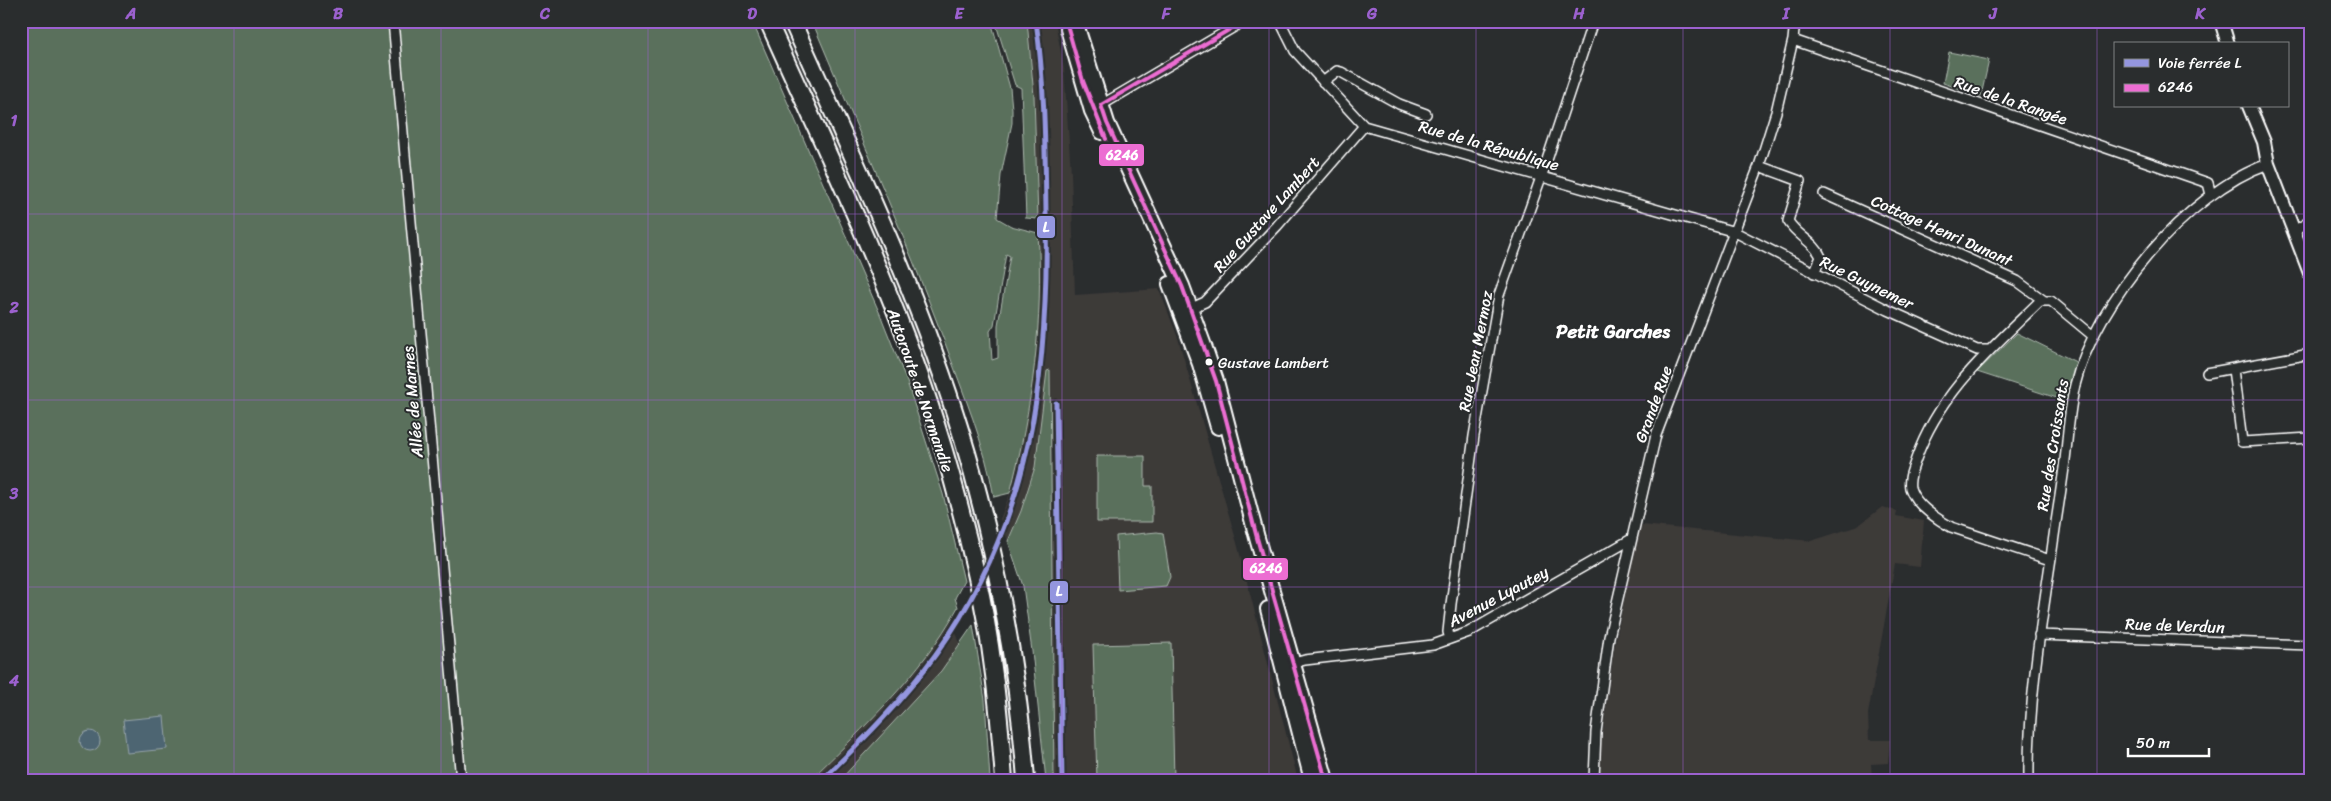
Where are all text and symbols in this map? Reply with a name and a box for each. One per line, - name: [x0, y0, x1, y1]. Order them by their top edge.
- text: A: [125, 0, 136, 28]
- text: B: [333, 0, 344, 28]
- text: C: [539, 0, 551, 28]
- text: D: [747, 0, 757, 28]
- text: E: [955, 0, 965, 28]
- text: F: [1161, 0, 1172, 28]
- text: G: [1366, 0, 1378, 28]
- text: H: [1572, 0, 1585, 28]
- text: I: [1782, 0, 1791, 28]
- text: J: [1988, 0, 1998, 28]
- text: K: [2194, 0, 2206, 28]
- legend: [2114, 42, 2288, 108]
- text: Voie ferrée L: [2158, 50, 2242, 76]
- street label: Rue de la Rangée: [1950, 68, 2072, 134]
- text: 6246: [2158, 74, 2193, 100]
- text: 1: [11, 106, 18, 135]
- street label: Rue de la République: [1415, 112, 1563, 179]
- line badge: 6246: [1098, 143, 1145, 167]
- text: 6246: [1105, 143, 1138, 168]
- street label: Rue Gustave Lambert: [1206, 149, 1327, 280]
- street label: Cottage Henri Dunant: [1866, 186, 2018, 275]
- line badge: L: [1036, 215, 1056, 239]
- text: L: [1043, 215, 1050, 240]
- street label: Rue Guynemer: [1815, 247, 1920, 318]
- street label: Rue Jean Mermoz: [1450, 288, 1501, 414]
- text: 2: [8, 293, 19, 322]
- street label: Autoroute de Normandie: [878, 303, 962, 476]
- district label: Petit Garches: [1556, 315, 1671, 348]
- street label: Allée de Marnes: [393, 344, 432, 460]
- place label: Gustave Lambert: [1218, 350, 1329, 376]
- marker: Gustave Lambert: [1204, 357, 1214, 367]
- street label: Grande Rue: [1626, 361, 1681, 447]
- street label: Rue des Croissants: [2028, 376, 2077, 513]
- text: 3: [9, 479, 19, 508]
- text: 6246: [1249, 556, 1282, 581]
- line badge: 6246: [1242, 557, 1289, 581]
- street label: Avenue Lyautey: [1442, 557, 1554, 636]
- text: L: [1056, 579, 1063, 604]
- line badge: L: [1049, 580, 1069, 604]
- street label: Rue de Verdun: [2125, 609, 2226, 642]
- text: 4: [8, 666, 19, 695]
- scale bar: [2128, 726, 2210, 758]
- text: 50 m: [2136, 730, 2171, 756]

